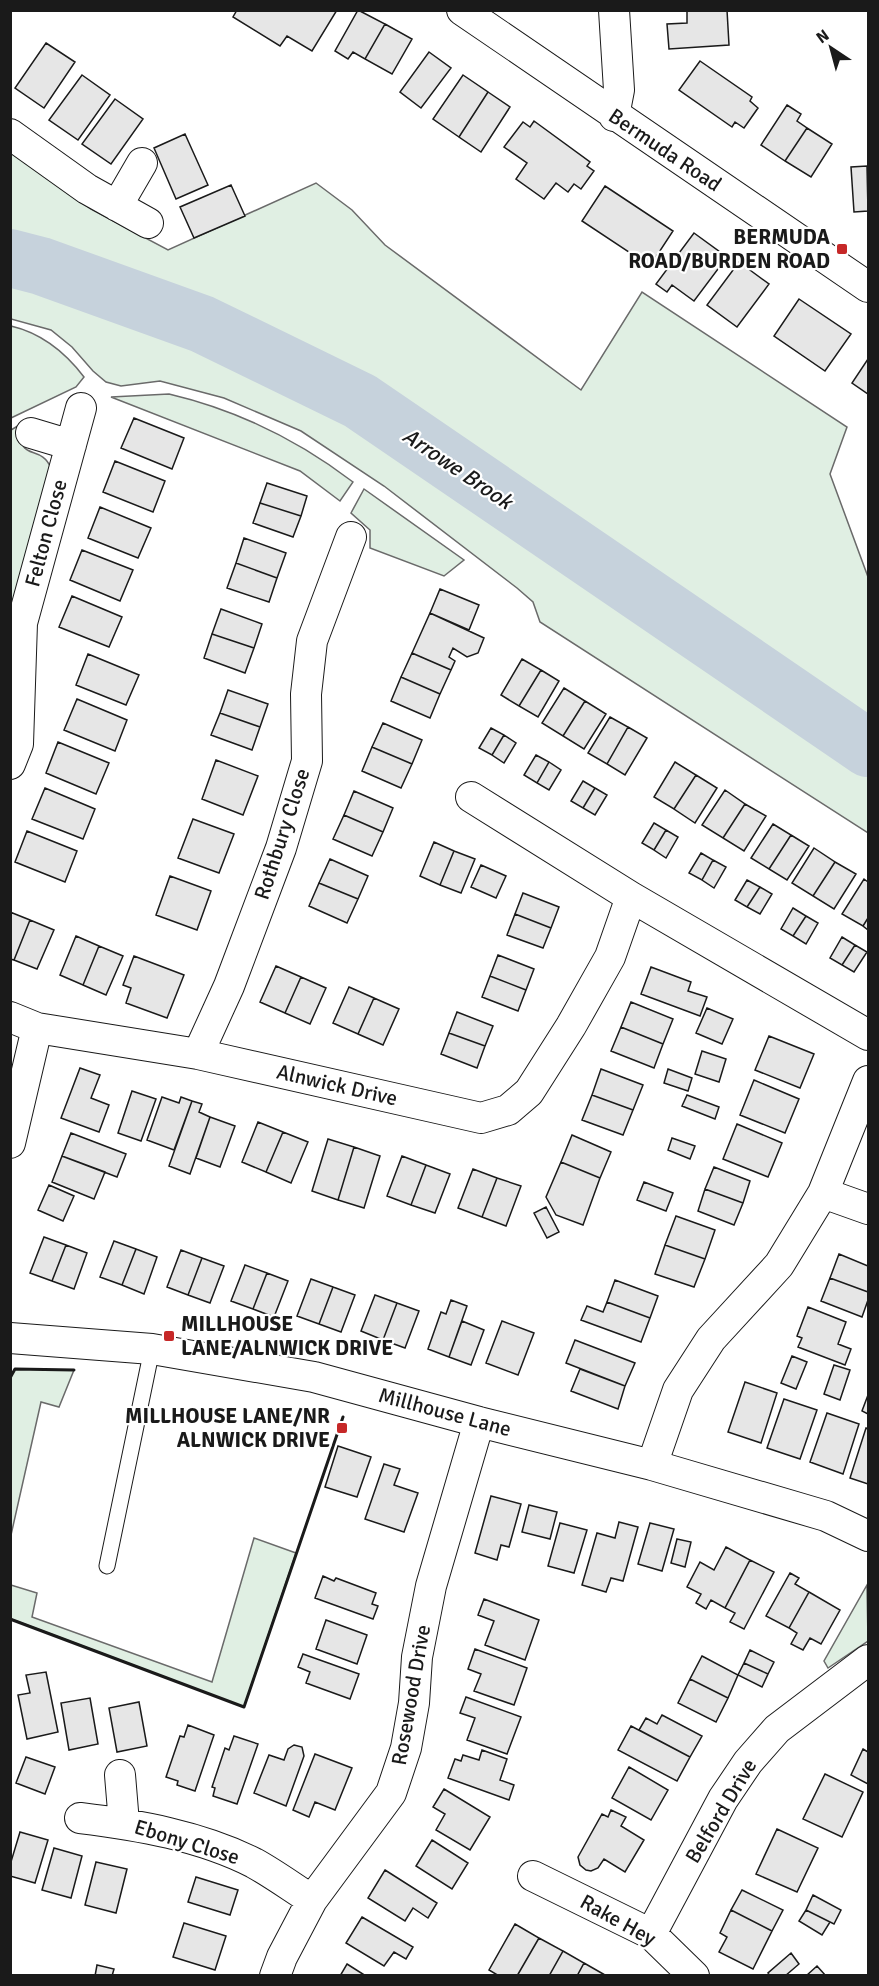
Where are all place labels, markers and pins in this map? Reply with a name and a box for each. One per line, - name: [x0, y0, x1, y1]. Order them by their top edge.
- place label: BERMUDA ROAD/BURDEN ROAD: [628, 224, 831, 274]
- marker: BERMUDA ROAD/BURDEN ROAD: [835, 242, 849, 256]
- place label: MILLHOUSE LANE/ALNWICK DRIVE: [181, 1311, 393, 1361]
- marker: MILLHOUSE LANE/ALNWICK DRIVE: [162, 1329, 176, 1343]
- place label: MILLHOUSE LANE/NR ALNWICK DRIVE: [125, 1403, 330, 1453]
- marker: MILLHOUSE LANE/NR ALNWICK DRIVE: [335, 1421, 349, 1435]

